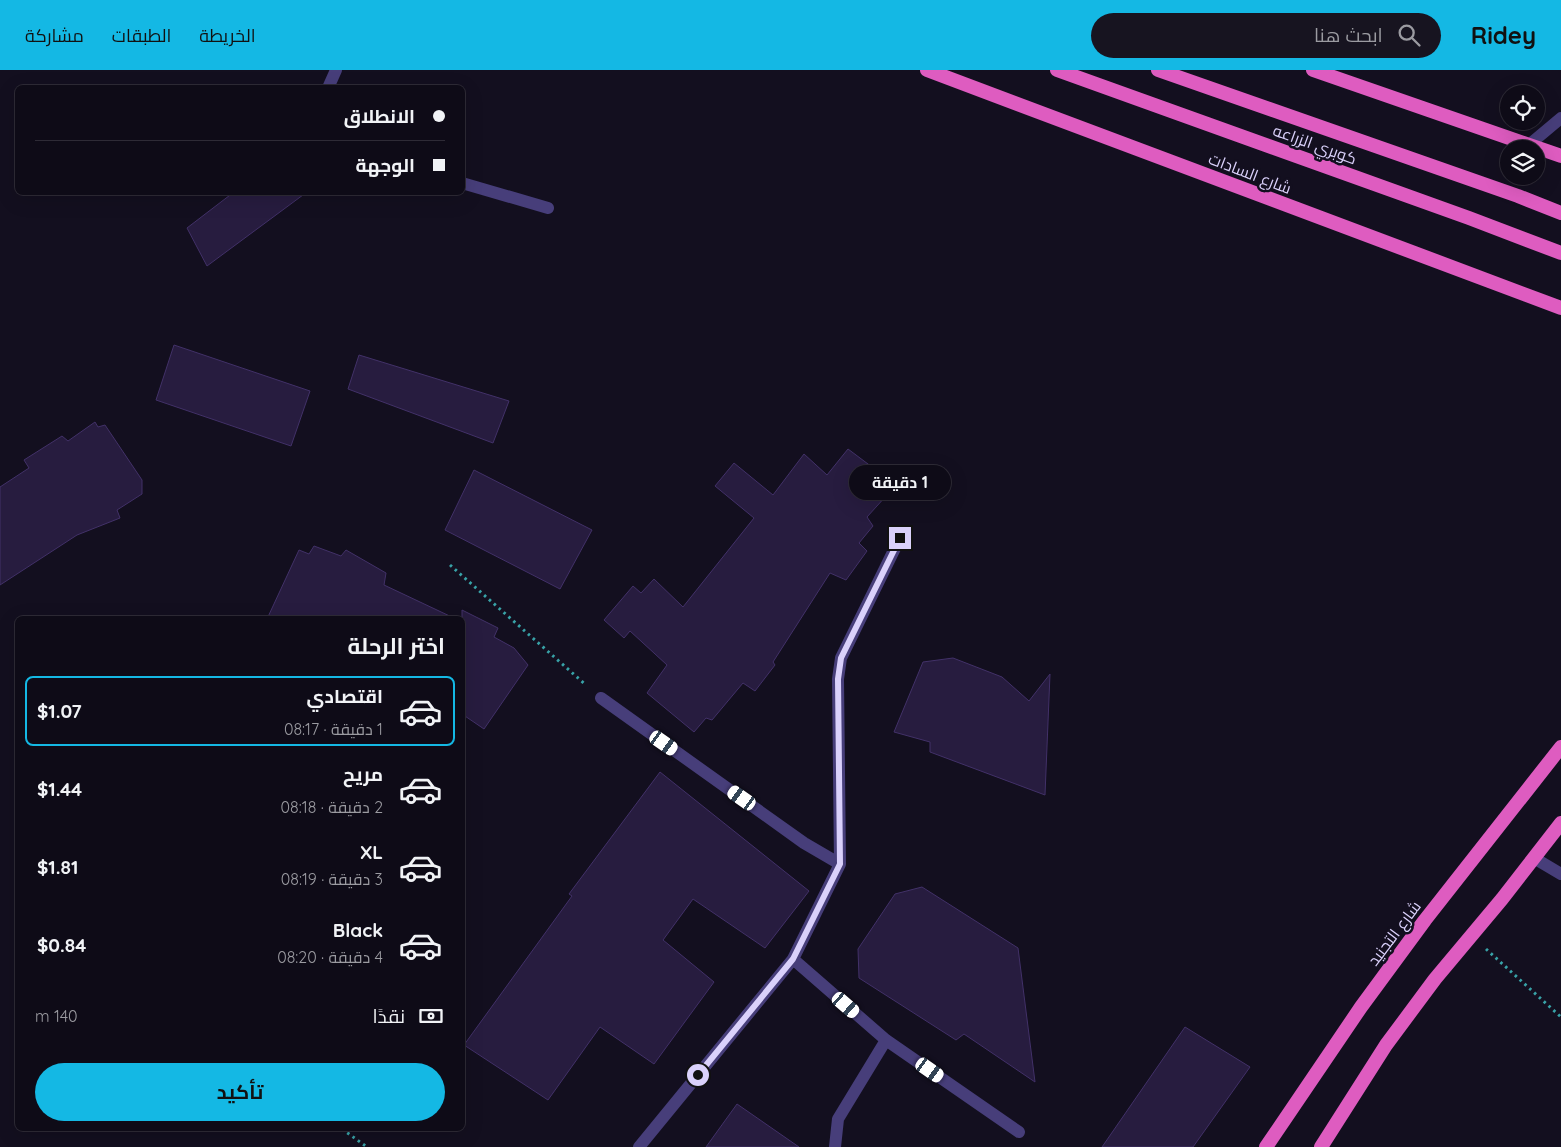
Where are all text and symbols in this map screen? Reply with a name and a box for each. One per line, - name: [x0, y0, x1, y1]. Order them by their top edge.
- search box: [1091, 13, 1441, 58]
- text: Ridey: [1471, 20, 1536, 50]
- icon: search: [1395, 21, 1423, 49]
- text: ابحث هنا: [1314, 23, 1383, 47]
- text: مشاركة: [25, 24, 84, 47]
- text: الطبقات: [112, 24, 171, 47]
- text: الخريطة: [199, 24, 256, 47]
- map controls: [1500, 85, 1545, 185]
- button: locate: [1500, 85, 1545, 130]
- text: الانطلاق: [344, 104, 415, 128]
- street label: كوبري الزراعه: [1269, 120, 1360, 172]
- button: layers: [1500, 140, 1545, 185]
- street label: شارع السادات: [1205, 148, 1294, 200]
- text: الوجهة: [355, 153, 415, 177]
- callout: 1 دقيقة: [849, 466, 951, 500]
- text: 1 دقيقة: [872, 472, 928, 492]
- route end: [889, 527, 911, 549]
- text: اختر الرحلة: [347, 632, 445, 660]
- text: اقتصادي: [307, 684, 383, 708]
- icon: car: [398, 689, 443, 734]
- text: $1.07: [37, 699, 82, 723]
- text: 1 دقيقة · 08:17: [284, 719, 383, 739]
- car: [647, 728, 680, 758]
- text: مريح: [343, 762, 383, 786]
- icon: car: [398, 767, 443, 812]
- text: $1.44: [37, 777, 82, 801]
- car: [725, 783, 758, 813]
- text: 2 دقيقة · 08:18: [281, 797, 383, 817]
- text: XL: [360, 840, 383, 864]
- icon: car: [398, 845, 443, 890]
- text: $1.81: [37, 855, 78, 879]
- text: 3 دقيقة · 08:19: [281, 869, 383, 889]
- street label: شارع التجنيد: [1363, 896, 1427, 971]
- text: Black: [333, 918, 383, 942]
- icon: car: [398, 923, 443, 968]
- text: $0.84: [37, 933, 86, 957]
- text: 4 دقيقة · 08:20: [277, 947, 383, 967]
- car: [829, 989, 862, 1021]
- icon: cash: [417, 1002, 445, 1030]
- text: نقدًا: [373, 1004, 405, 1028]
- text: 140 m: [35, 1006, 78, 1026]
- car: [913, 1055, 946, 1085]
- button: تأكيد: [35, 1063, 445, 1121]
- route start: [687, 1064, 709, 1086]

